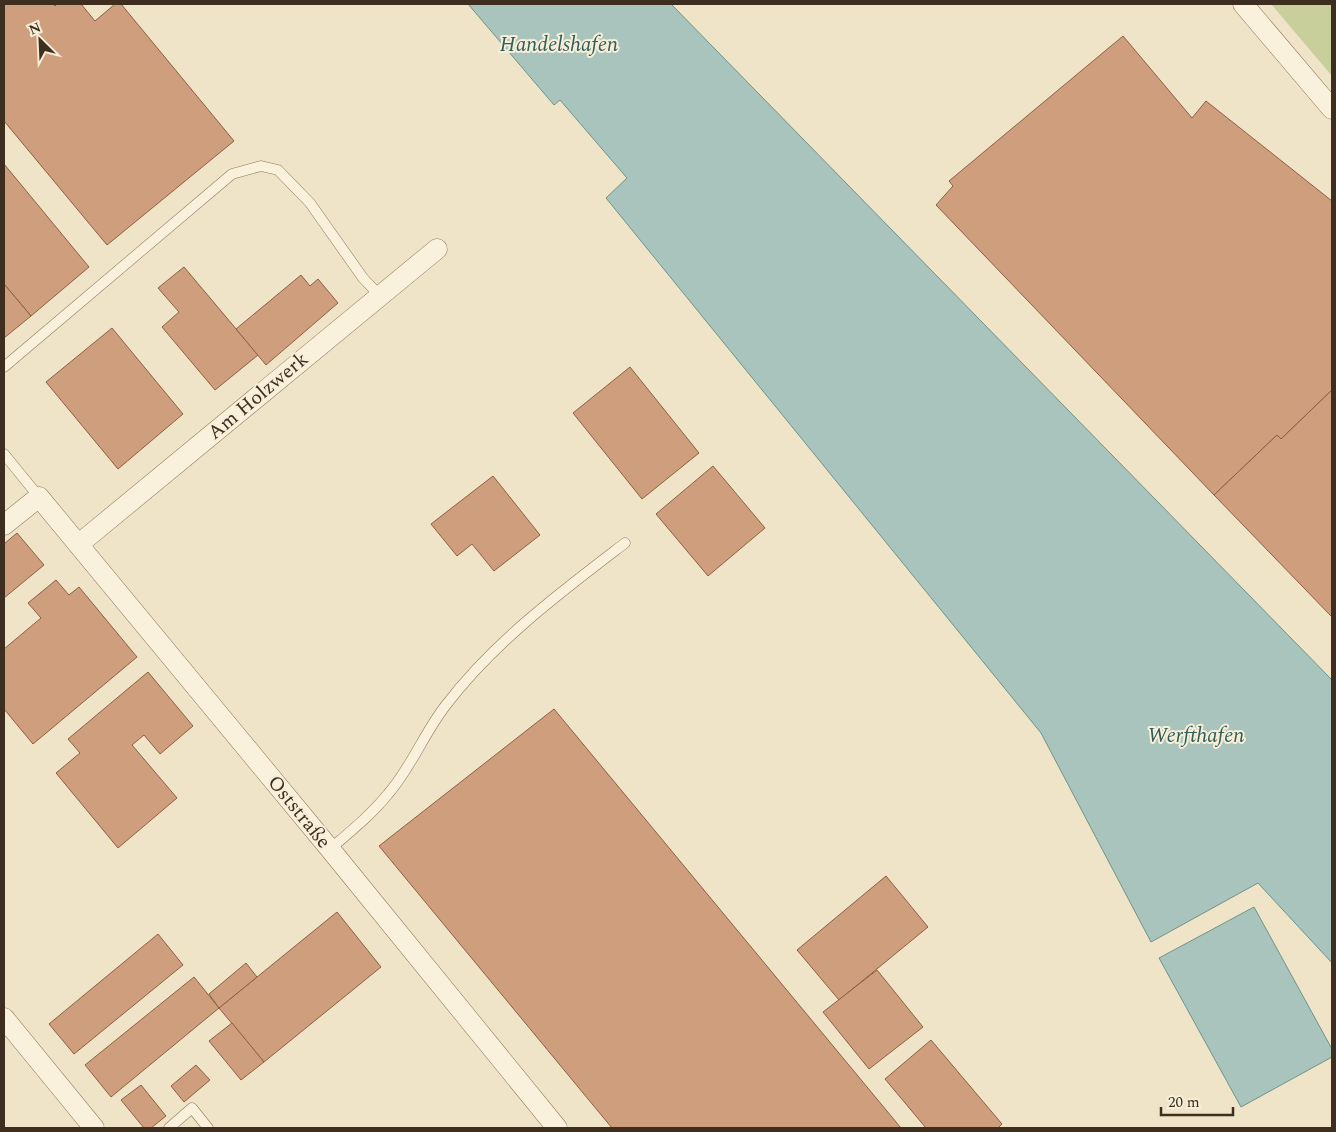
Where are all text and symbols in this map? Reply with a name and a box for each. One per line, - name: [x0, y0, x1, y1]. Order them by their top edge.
- north arrow: [15, 15, 65, 65]
- text: N: [25, 17, 44, 40]
- water label: Handelshafen: [500, 29, 618, 61]
- street label: Am Holzwerk: [201, 345, 315, 447]
- water label: Werfthafen: [1148, 720, 1244, 752]
- street label: Oststraße: [260, 769, 338, 855]
- scale bar: [1161, 1084, 1234, 1116]
- text: 20 m: [1168, 1091, 1200, 1114]

